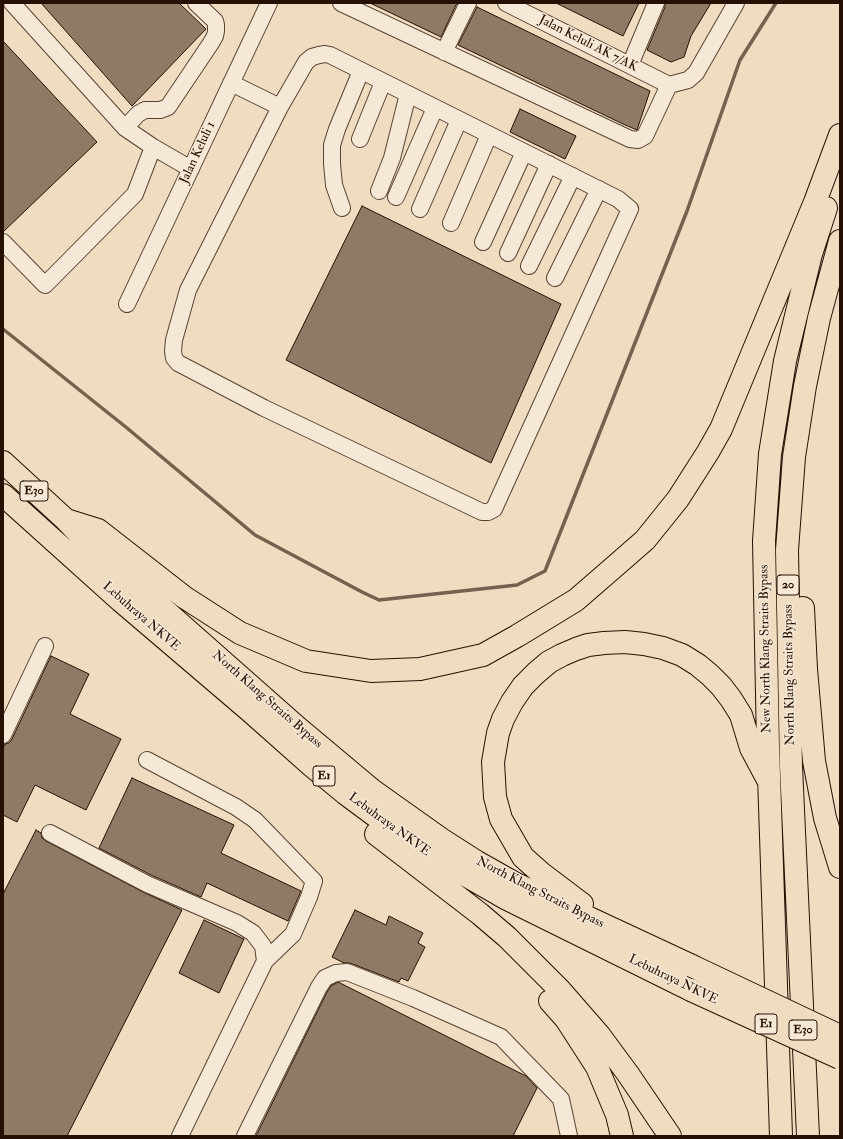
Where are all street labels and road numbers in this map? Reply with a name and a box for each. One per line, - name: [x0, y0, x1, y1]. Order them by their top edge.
- street label: Jalan Keluli AK 7/AK: [536, 12, 640, 76]
- street label: Jalan Keluli 1: [177, 119, 219, 187]
- road number: E30: [20, 481, 48, 501]
- street label: New North Klang Straits Bypass: [757, 564, 775, 734]
- road number: 20: [777, 575, 799, 595]
- street label: Lebuhraya NKVE: [99, 579, 183, 655]
- street label: North Klang Straits Bypass: [781, 604, 799, 746]
- street label: North Klang Straits Bypass: [209, 648, 325, 752]
- road number: E1: [313, 766, 335, 786]
- street label: Lebuhraya NKVE: [345, 790, 433, 860]
- street label: North Klang Straits Bypass: [474, 854, 606, 932]
- street label: Lebuhraya NKVE: [626, 952, 720, 1008]
- road number: E1: [755, 1014, 777, 1034]
- road number: E30: [789, 1020, 817, 1040]

